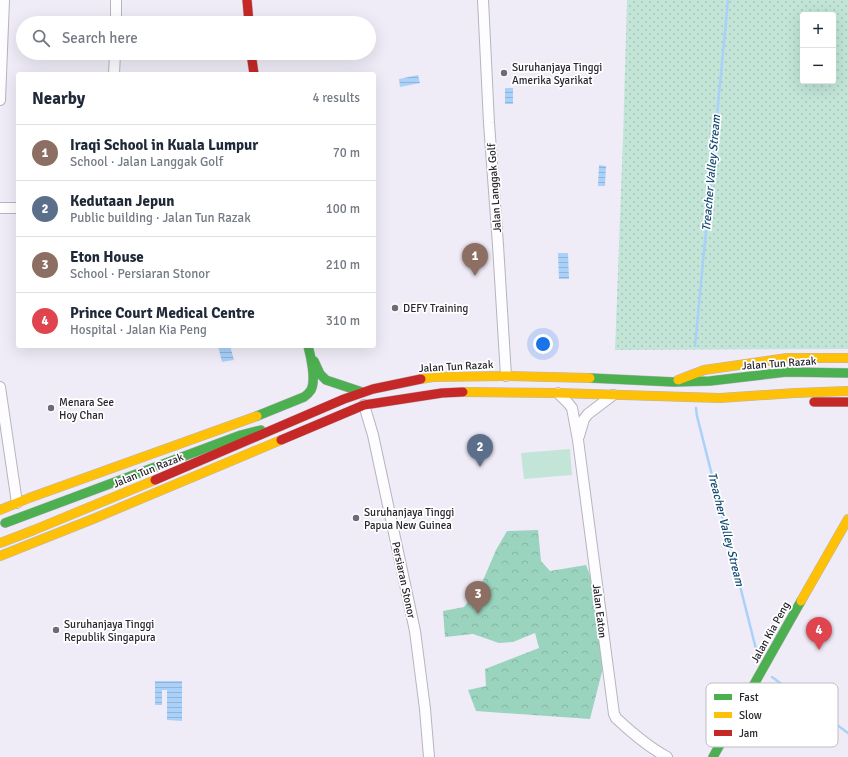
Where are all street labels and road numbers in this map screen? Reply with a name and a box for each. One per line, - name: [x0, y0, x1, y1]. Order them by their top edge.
- street label: Jalan Langgak Golf: [485, 142, 504, 233]
- street label: Jalan Tun Razak: [741, 354, 817, 373]
- street label: Jalan Tun Razak: [418, 358, 494, 375]
- street label: Jalan Tun Razak: [111, 450, 186, 490]
- street label: Persiaran Stonor: [389, 541, 418, 620]
- street label: Jalan Eaton: [590, 583, 609, 639]
- street label: Jalan Kia Peng: [748, 599, 793, 665]

